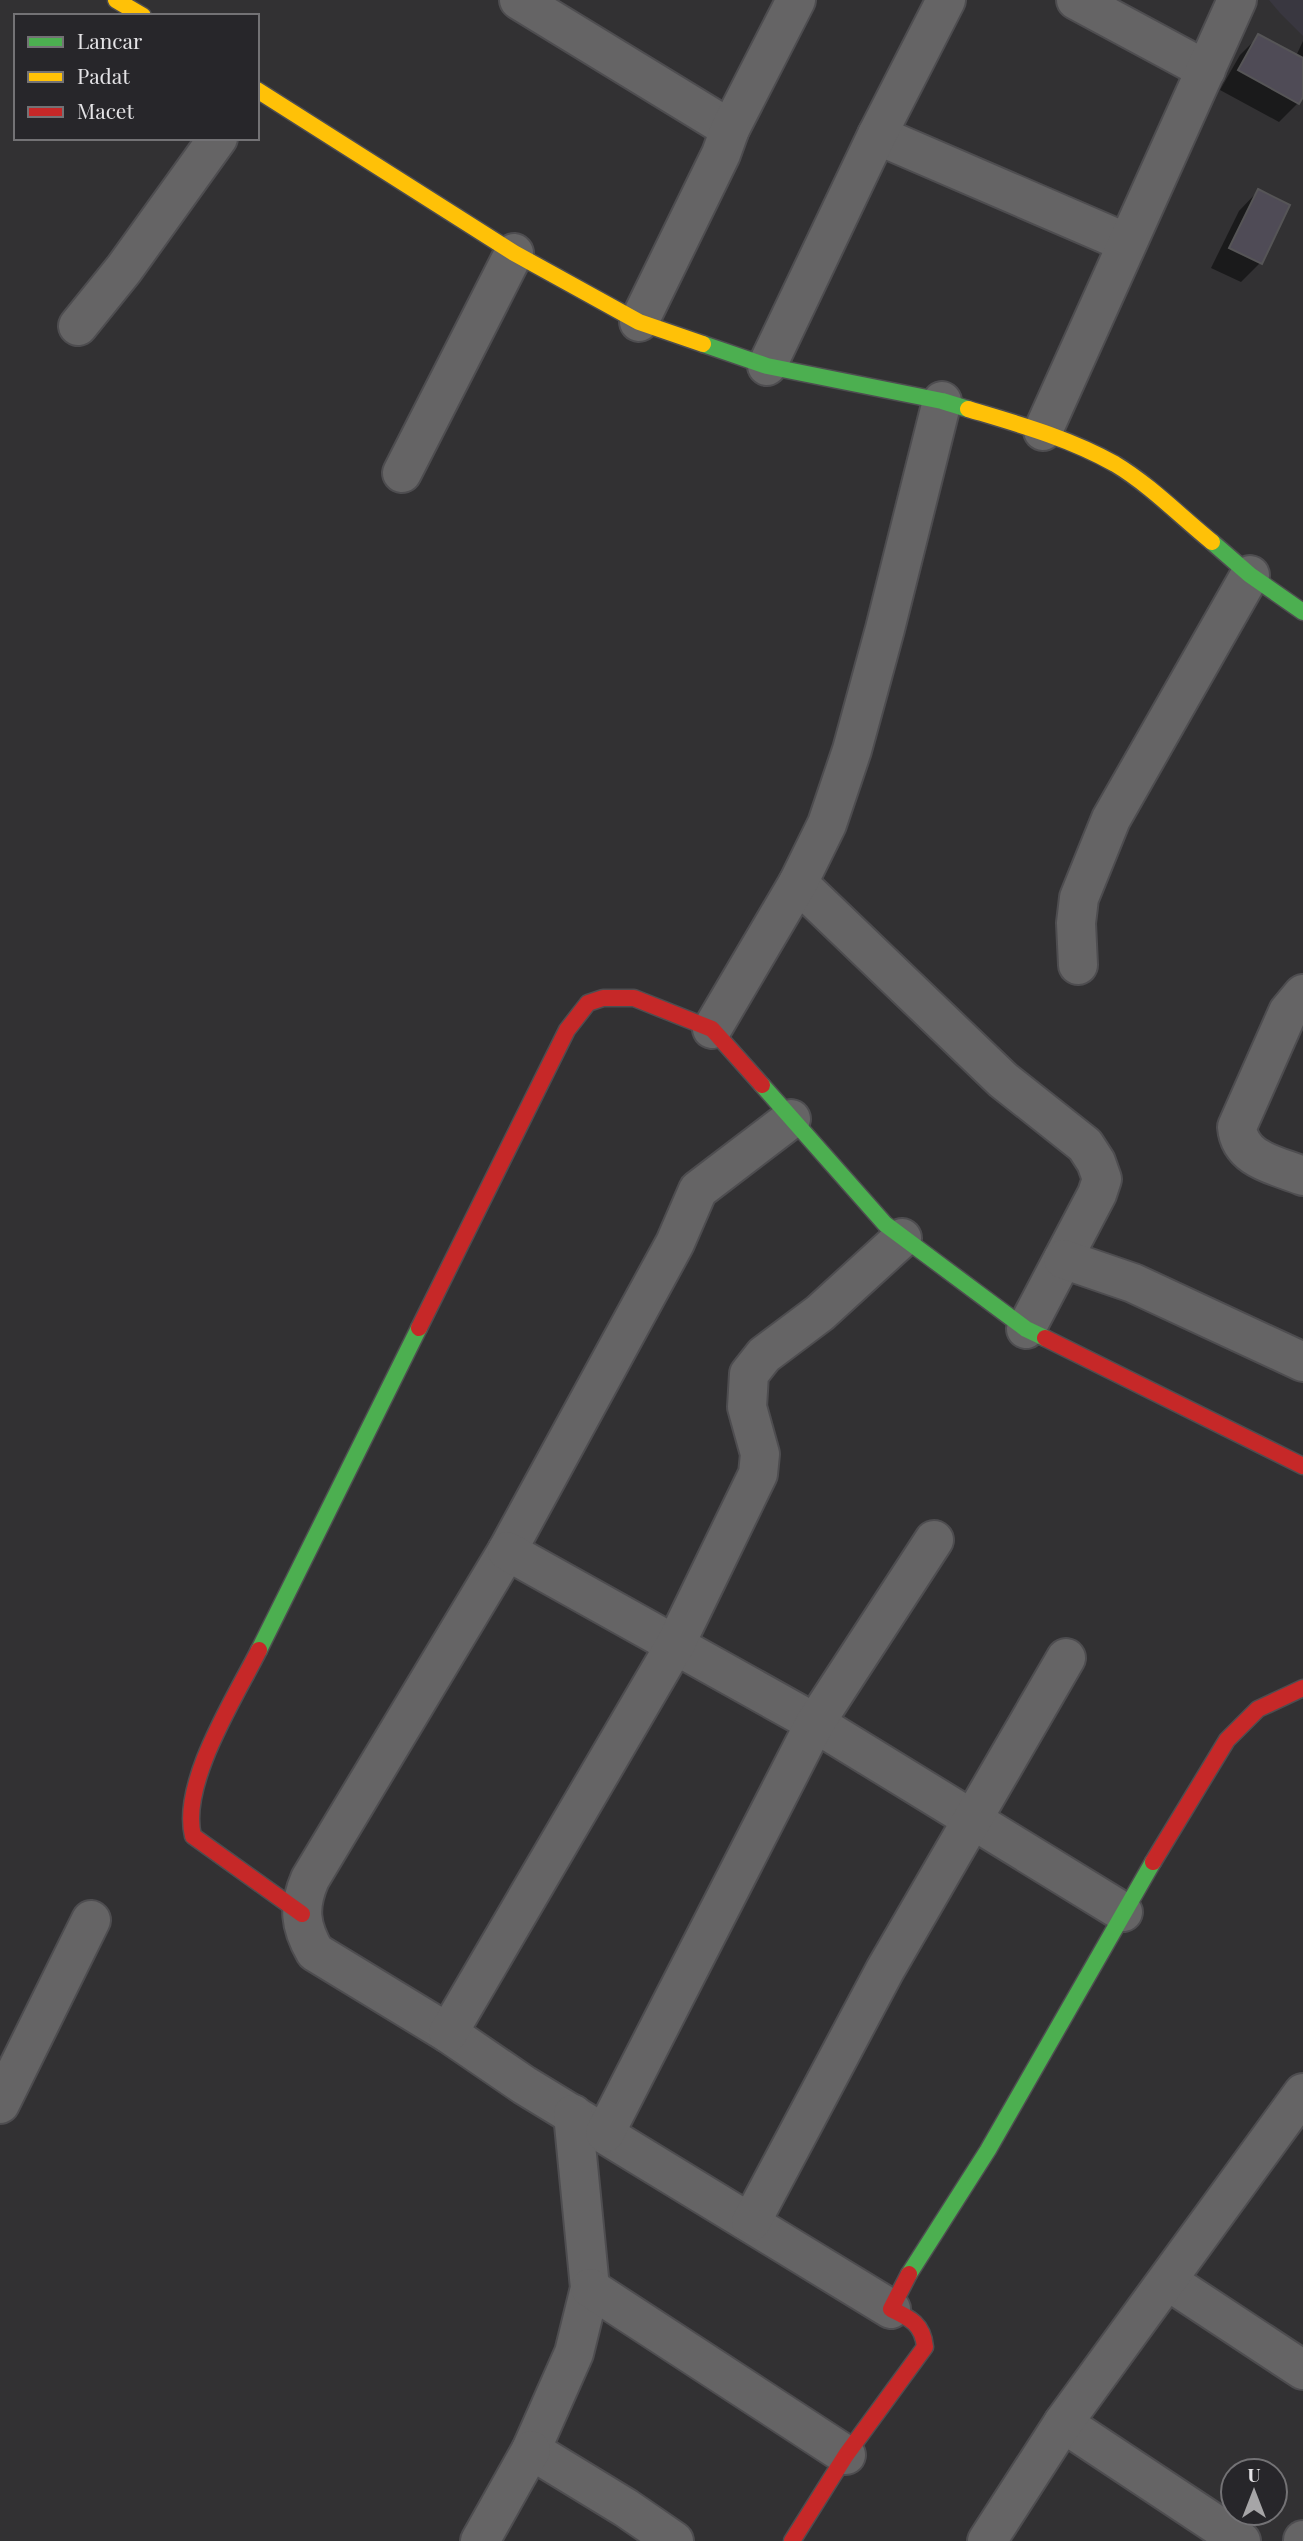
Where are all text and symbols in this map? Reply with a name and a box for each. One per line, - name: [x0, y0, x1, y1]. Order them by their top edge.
- legend: [14, 14, 259, 140]
- text: Lancar: [77, 26, 143, 54]
- text: Padat: [77, 61, 130, 89]
- text: Macet: [77, 96, 134, 124]
- north arrow: [1219, 2457, 1289, 2527]
- text: U: [1247, 2461, 1261, 2487]

